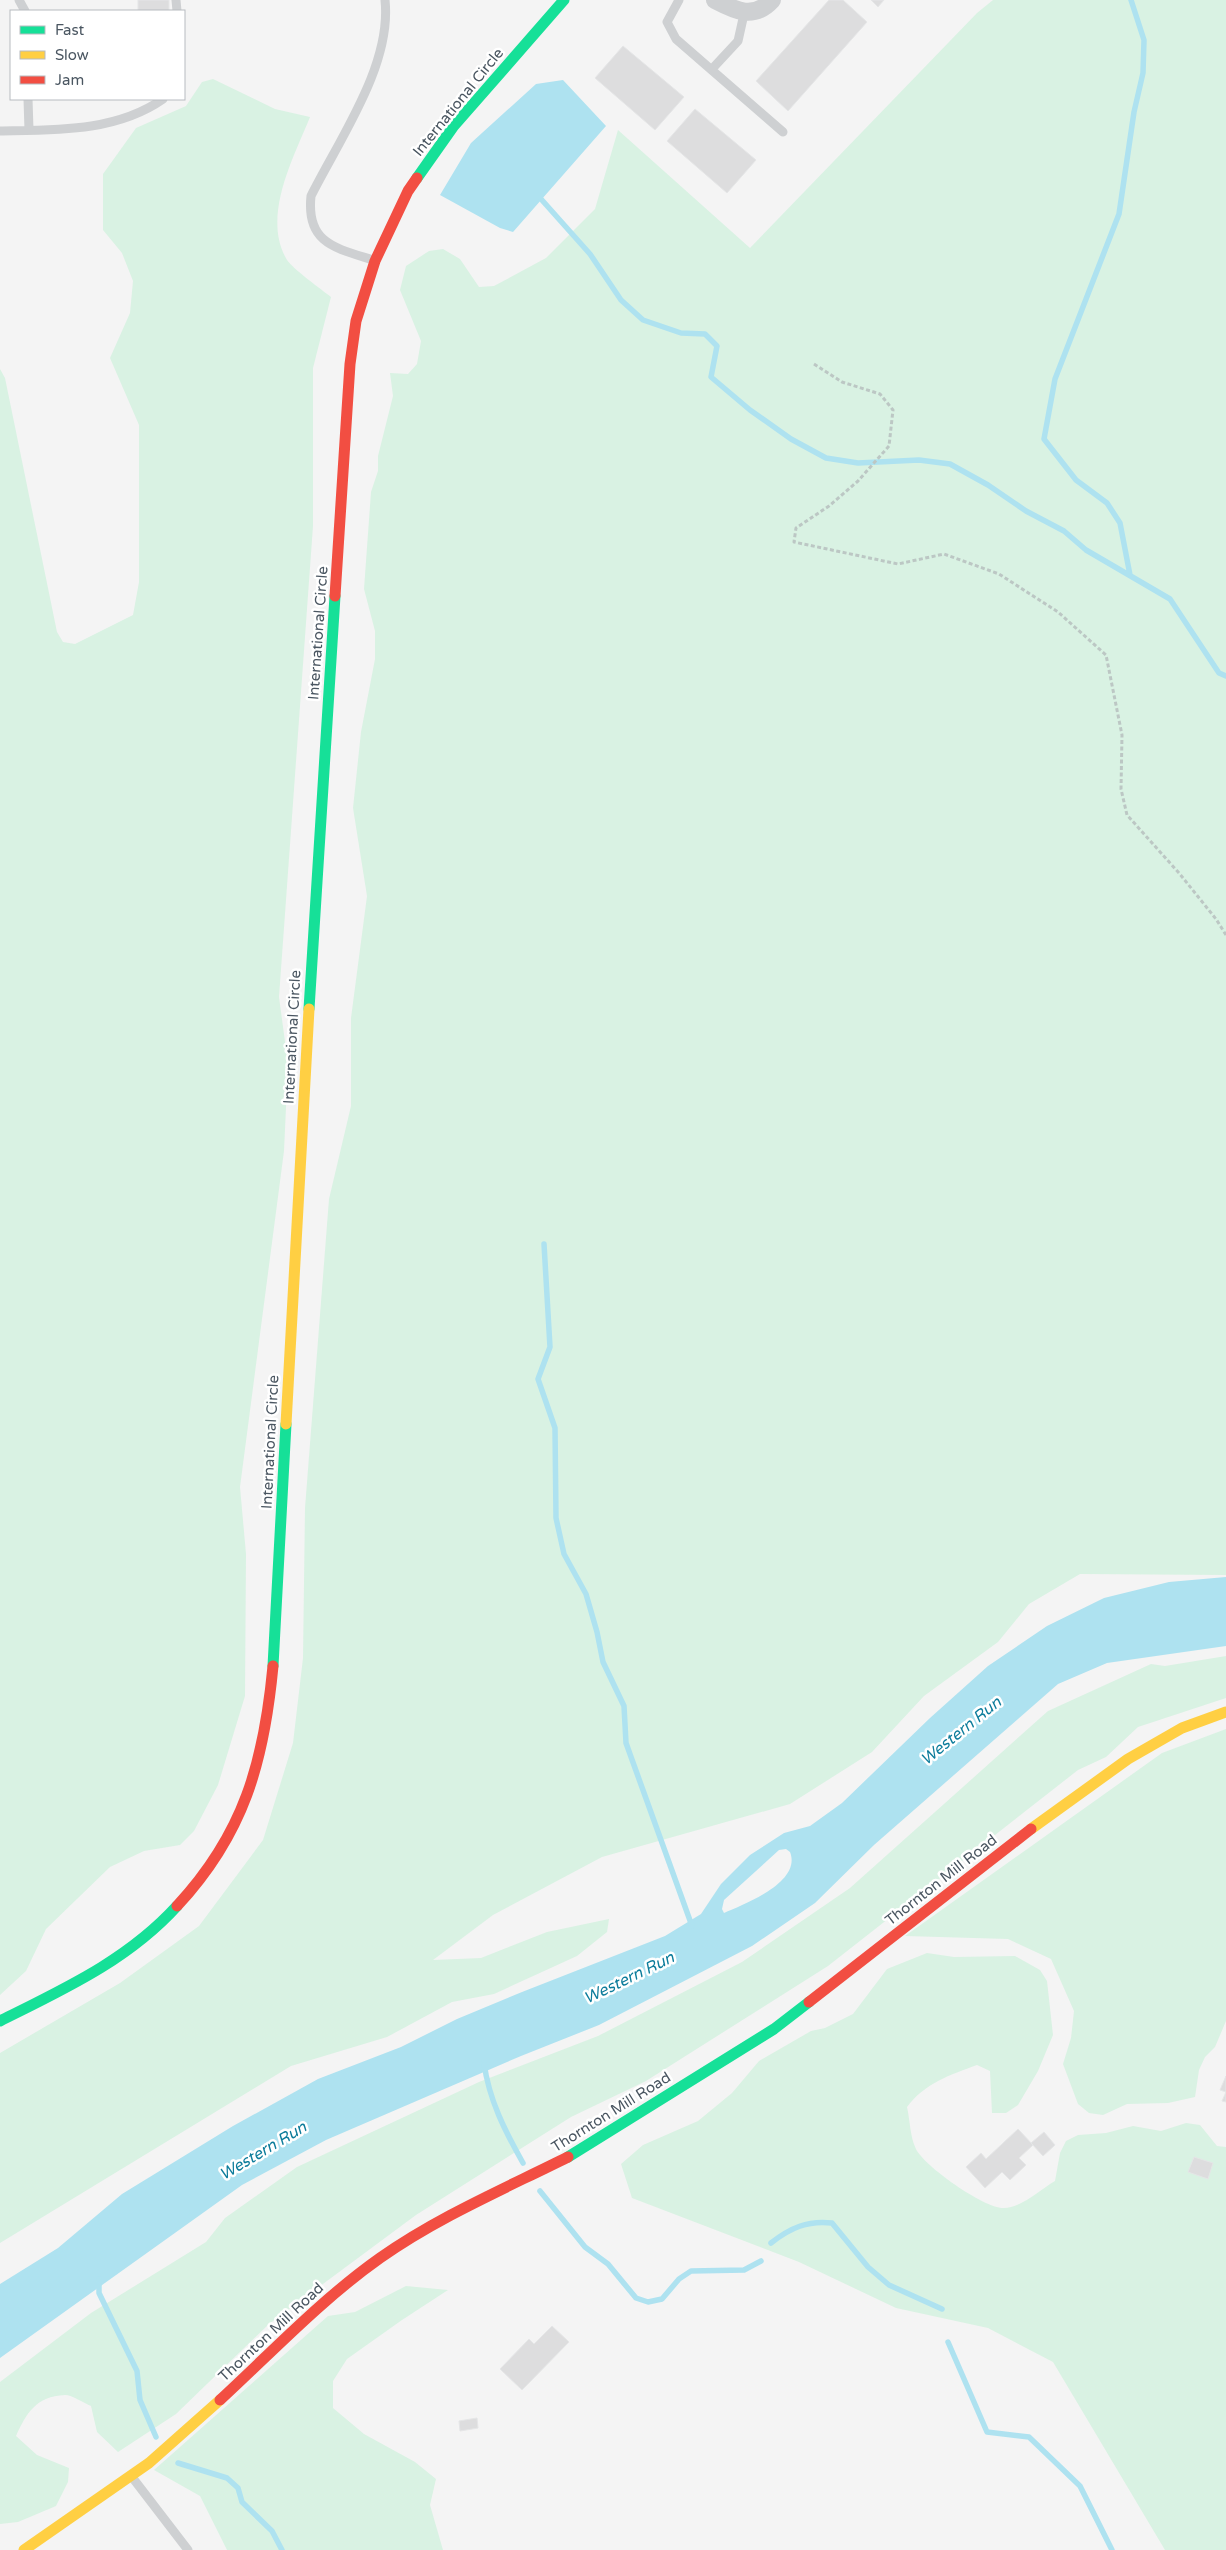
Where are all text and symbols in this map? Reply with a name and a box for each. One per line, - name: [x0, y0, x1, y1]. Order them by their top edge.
- legend: [10, 10, 185, 100]
- text: Fast: [55, 21, 85, 39]
- street label: International Circle: [409, 44, 507, 160]
- text: Slow: [55, 46, 89, 64]
- text: Jam: [55, 71, 84, 89]
- street label: International Circle: [304, 566, 332, 700]
- street label: International Circle: [280, 970, 304, 1104]
- street label: International Circle: [258, 1375, 282, 1509]
- water label: Western Run: [917, 1692, 1006, 1770]
- street label: Thornton Mill Road: [882, 1831, 1000, 1929]
- water label: Western Run: [581, 1947, 679, 2008]
- street label: Thornton Mill Road: [548, 2068, 674, 2156]
- water label: Western Run: [216, 2117, 311, 2185]
- street label: Thornton Mill Road: [215, 2279, 327, 2385]

